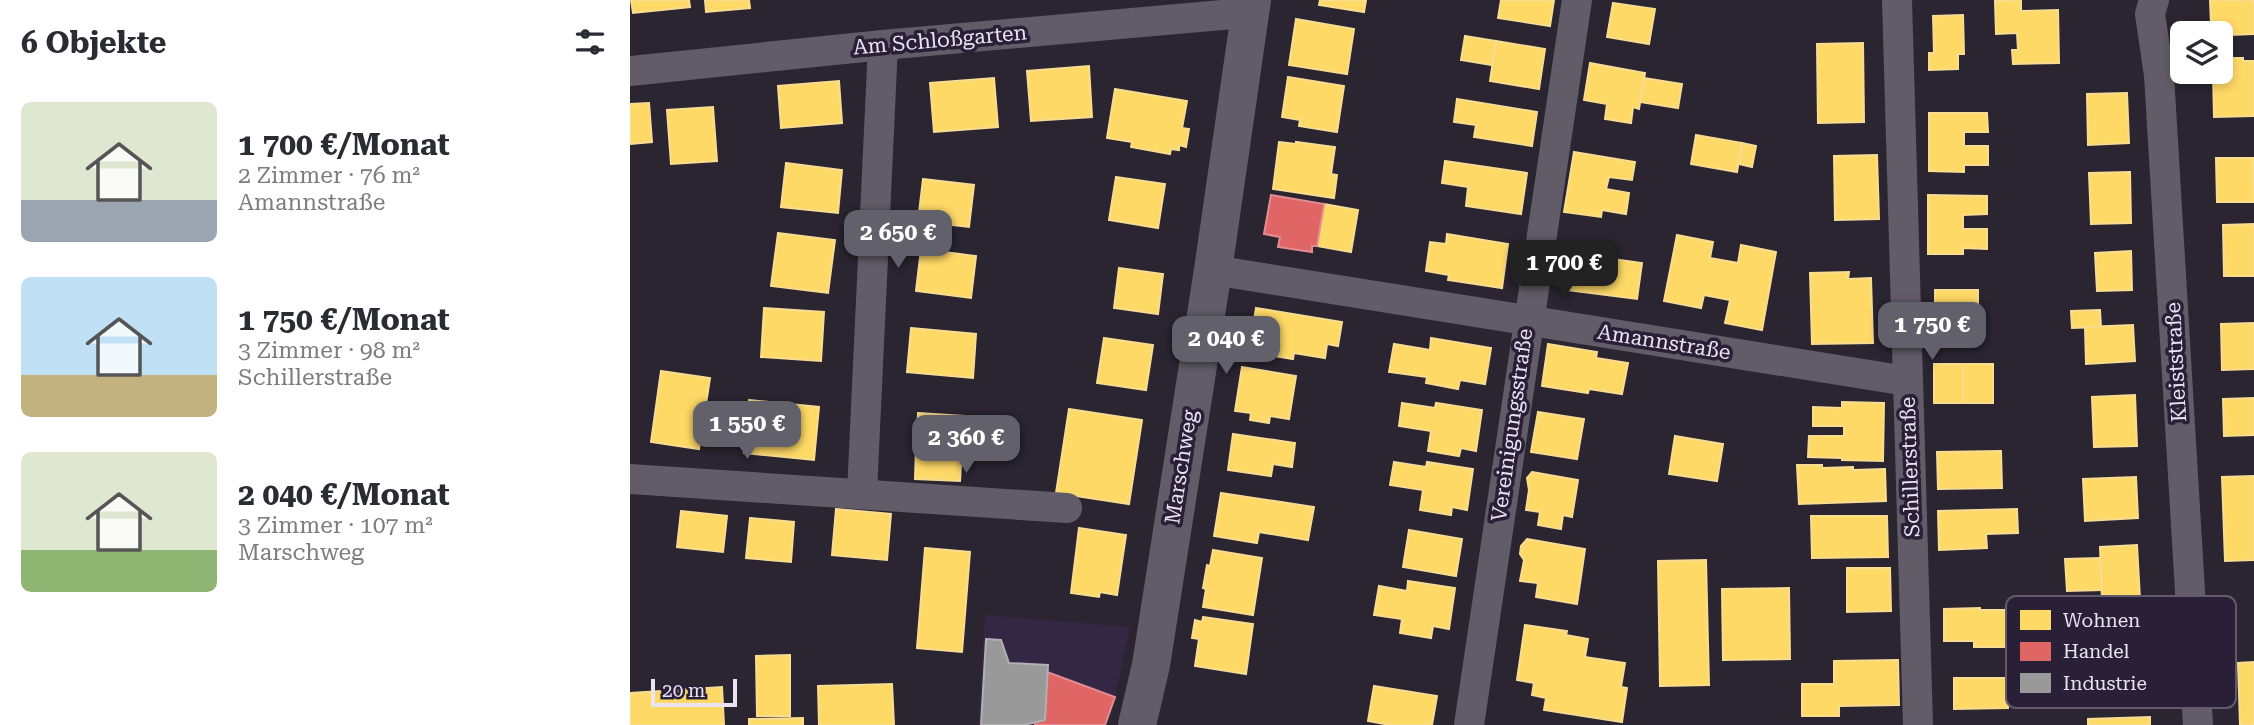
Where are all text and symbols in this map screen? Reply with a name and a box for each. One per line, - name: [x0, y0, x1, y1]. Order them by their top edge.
- street label: Am Schloßgarten: [852, 20, 1028, 60]
- map controls: [2170, 21, 2233, 84]
- button: layers: [2170, 21, 2233, 84]
- icon: filters: [571, 23, 609, 61]
- text: 6 Objekte: [21, 25, 166, 60]
- text: 1 700 €/Monat: [238, 127, 450, 162]
- icon: home: [77, 130, 161, 214]
- text: 2 Zimmer · 76 m²: [238, 162, 420, 189]
- text: Amannstraße: [238, 189, 385, 216]
- pin: 2 650 €: [833, 210, 963, 270]
- text: 2 650 €: [860, 219, 936, 246]
- pin: 1 700 €: [1499, 240, 1629, 300]
- text: 1 700 €: [1526, 249, 1602, 276]
- street label: Kleiststraße: [2161, 301, 2191, 423]
- text: 1 750 €/Monat: [238, 302, 450, 337]
- pin: 1 750 €: [1867, 302, 1997, 362]
- icon: home: [77, 305, 161, 389]
- text: 1 750 €: [1894, 311, 1970, 338]
- pin: 2 040 €: [1161, 316, 1291, 376]
- street label: Amannstraße: [1596, 320, 1732, 364]
- text: 2 040 €: [1188, 325, 1264, 352]
- street label: Vereinigungsstraße: [1487, 327, 1537, 523]
- text: 3 Zimmer · 98 m²: [238, 337, 420, 364]
- text: Schillerstraße: [238, 364, 392, 391]
- street label: Schillerstraße: [1896, 396, 1924, 538]
- pin: 1 550 €: [682, 402, 812, 461]
- street label: Marschweg: [1160, 408, 1202, 526]
- text: 1 550 €: [709, 410, 785, 437]
- pin: 2 360 €: [901, 416, 1031, 475]
- text: 2 360 €: [928, 424, 1004, 451]
- text: 2 040 €/Monat: [238, 477, 450, 512]
- icon: home: [77, 480, 161, 564]
- text: 3 Zimmer · 107 m²: [238, 512, 433, 539]
- text: Marschweg: [238, 539, 364, 566]
- legend: [2006, 596, 2236, 708]
- text: Wohnen: [2063, 609, 2140, 632]
- text: Handel: [2063, 640, 2130, 663]
- text: Industrie: [2063, 672, 2147, 695]
- scale bar: [651, 676, 737, 708]
- text: 20 m: [662, 679, 705, 702]

